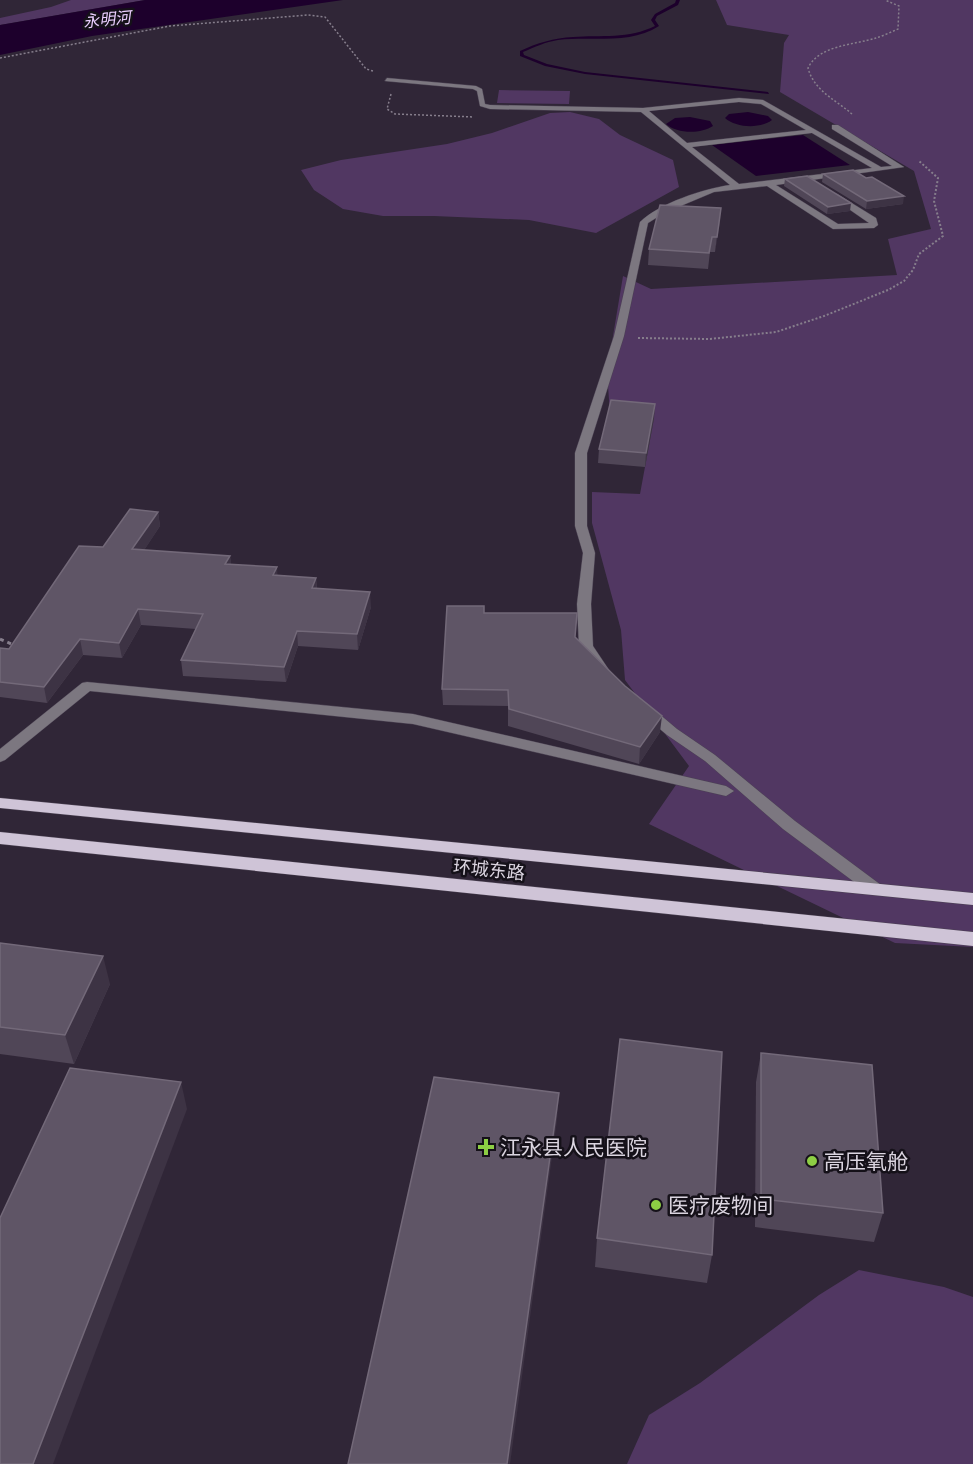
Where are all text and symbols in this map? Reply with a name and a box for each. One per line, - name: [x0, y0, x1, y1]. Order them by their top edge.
- water label: 永明河: [82, 5, 135, 32]
- street label: 环城东路: [452, 853, 526, 885]
- place label: 江永县人民医院: [500, 1133, 647, 1161]
- marker: 江永县人民医院: [477, 1138, 495, 1156]
- place label: 高压氧舱: [824, 1147, 908, 1175]
- marker: 高压氧舱: [805, 1154, 819, 1168]
- place label: 医疗废物间: [668, 1191, 773, 1219]
- marker: 医疗废物间: [649, 1198, 663, 1212]

